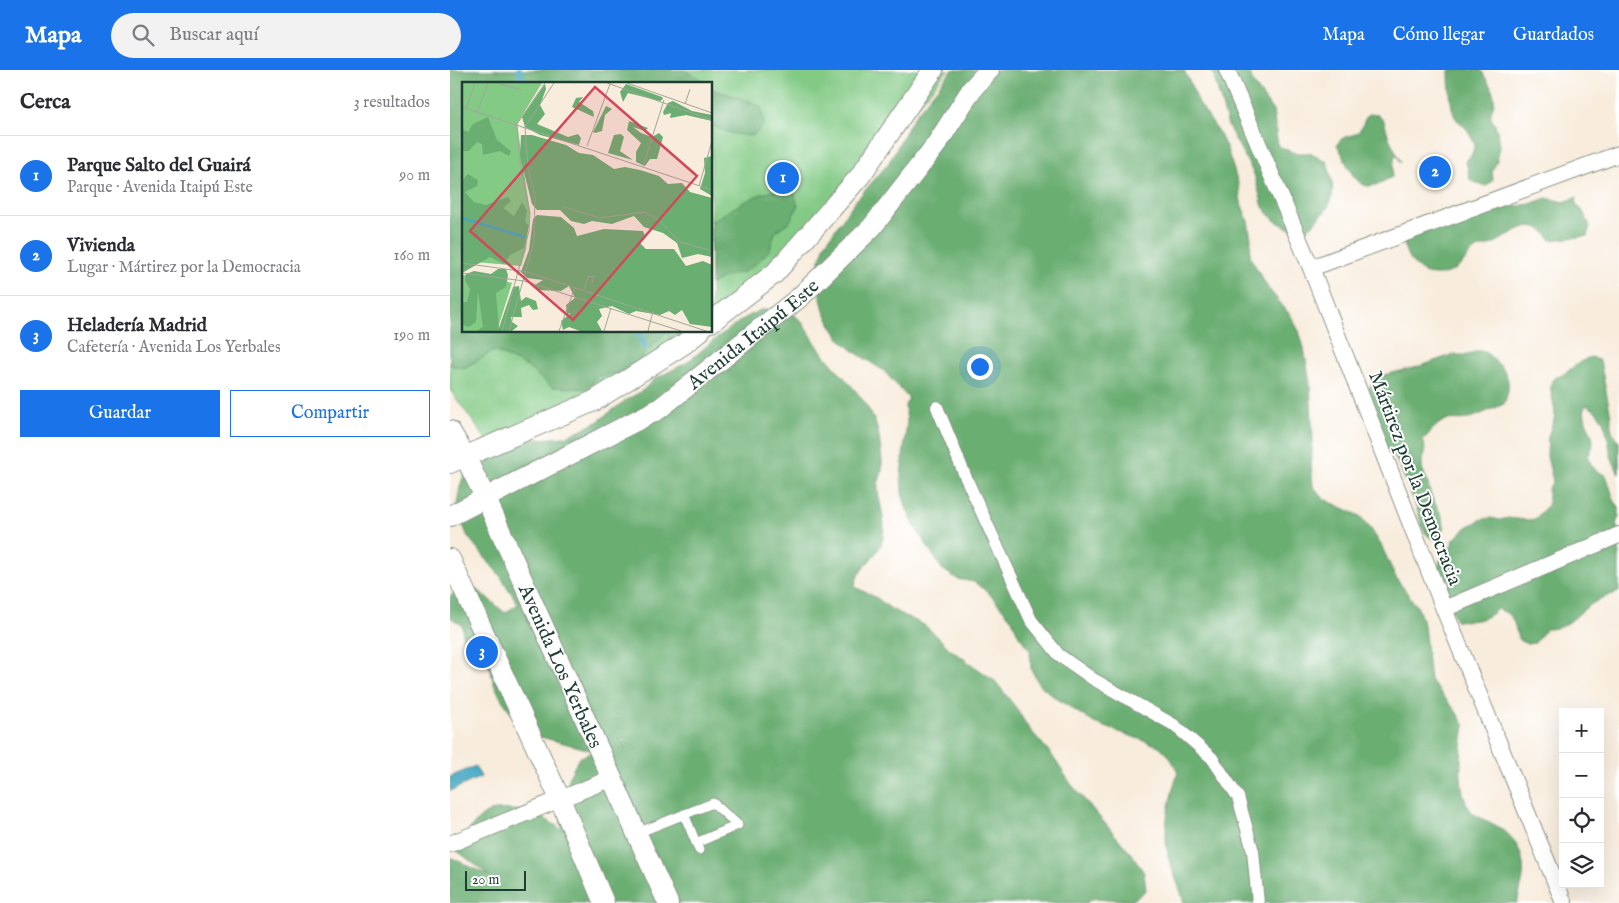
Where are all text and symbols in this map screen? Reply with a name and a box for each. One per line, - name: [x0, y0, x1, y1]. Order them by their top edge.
- search box: [111, 13, 461, 58]
- text: Mapa: [25, 20, 81, 51]
- icon: search: [129, 21, 157, 49]
- text: Buscar aquí: [169, 23, 258, 47]
- text: Mapa: [1322, 24, 1365, 47]
- text: Cómo llegar: [1393, 24, 1485, 47]
- text: Guardados: [1513, 24, 1594, 47]
- inset map: [462, 82, 712, 332]
- text: Cerca: [20, 89, 70, 116]
- text: 3 resultados: [354, 93, 430, 113]
- pin: 2: [1419, 153, 1451, 191]
- text: Parque Salto del Guairá: [67, 154, 251, 178]
- pin: 1: [767, 159, 799, 197]
- text: 1: [33, 166, 39, 186]
- text: 90 m: [399, 166, 430, 186]
- text: Parque · Avenida Itaipú Este: [67, 178, 253, 198]
- text: Vivienda: [67, 234, 135, 258]
- text: 2: [32, 246, 40, 266]
- text: 160 m: [394, 246, 430, 266]
- text: Lugar · Mártirez por la Democracia: [67, 258, 301, 278]
- street label: Avenida Itaipú Este: [682, 274, 825, 396]
- text: Heladería Madrid: [67, 314, 207, 338]
- text: 3: [33, 326, 39, 346]
- text: 190 m: [393, 326, 430, 346]
- text: Cafetería · Avenida Los Yerbales: [67, 338, 281, 358]
- your location: [967, 354, 993, 380]
- street label: Mártirez por la Democracia: [1362, 368, 1467, 590]
- button: Guardar: [20, 390, 220, 437]
- button: Compartir: [230, 390, 430, 437]
- street label: Avenida Los Yerbales: [512, 580, 608, 752]
- pin: 3: [466, 633, 498, 671]
- map controls: [1559, 708, 1604, 888]
- button: +: [1559, 708, 1604, 753]
- button: −: [1559, 753, 1604, 798]
- button: locate: [1559, 798, 1604, 843]
- button: layers: [1559, 843, 1604, 888]
- scale bar: [465, 868, 526, 891]
- text: 20 m: [472, 871, 499, 889]

